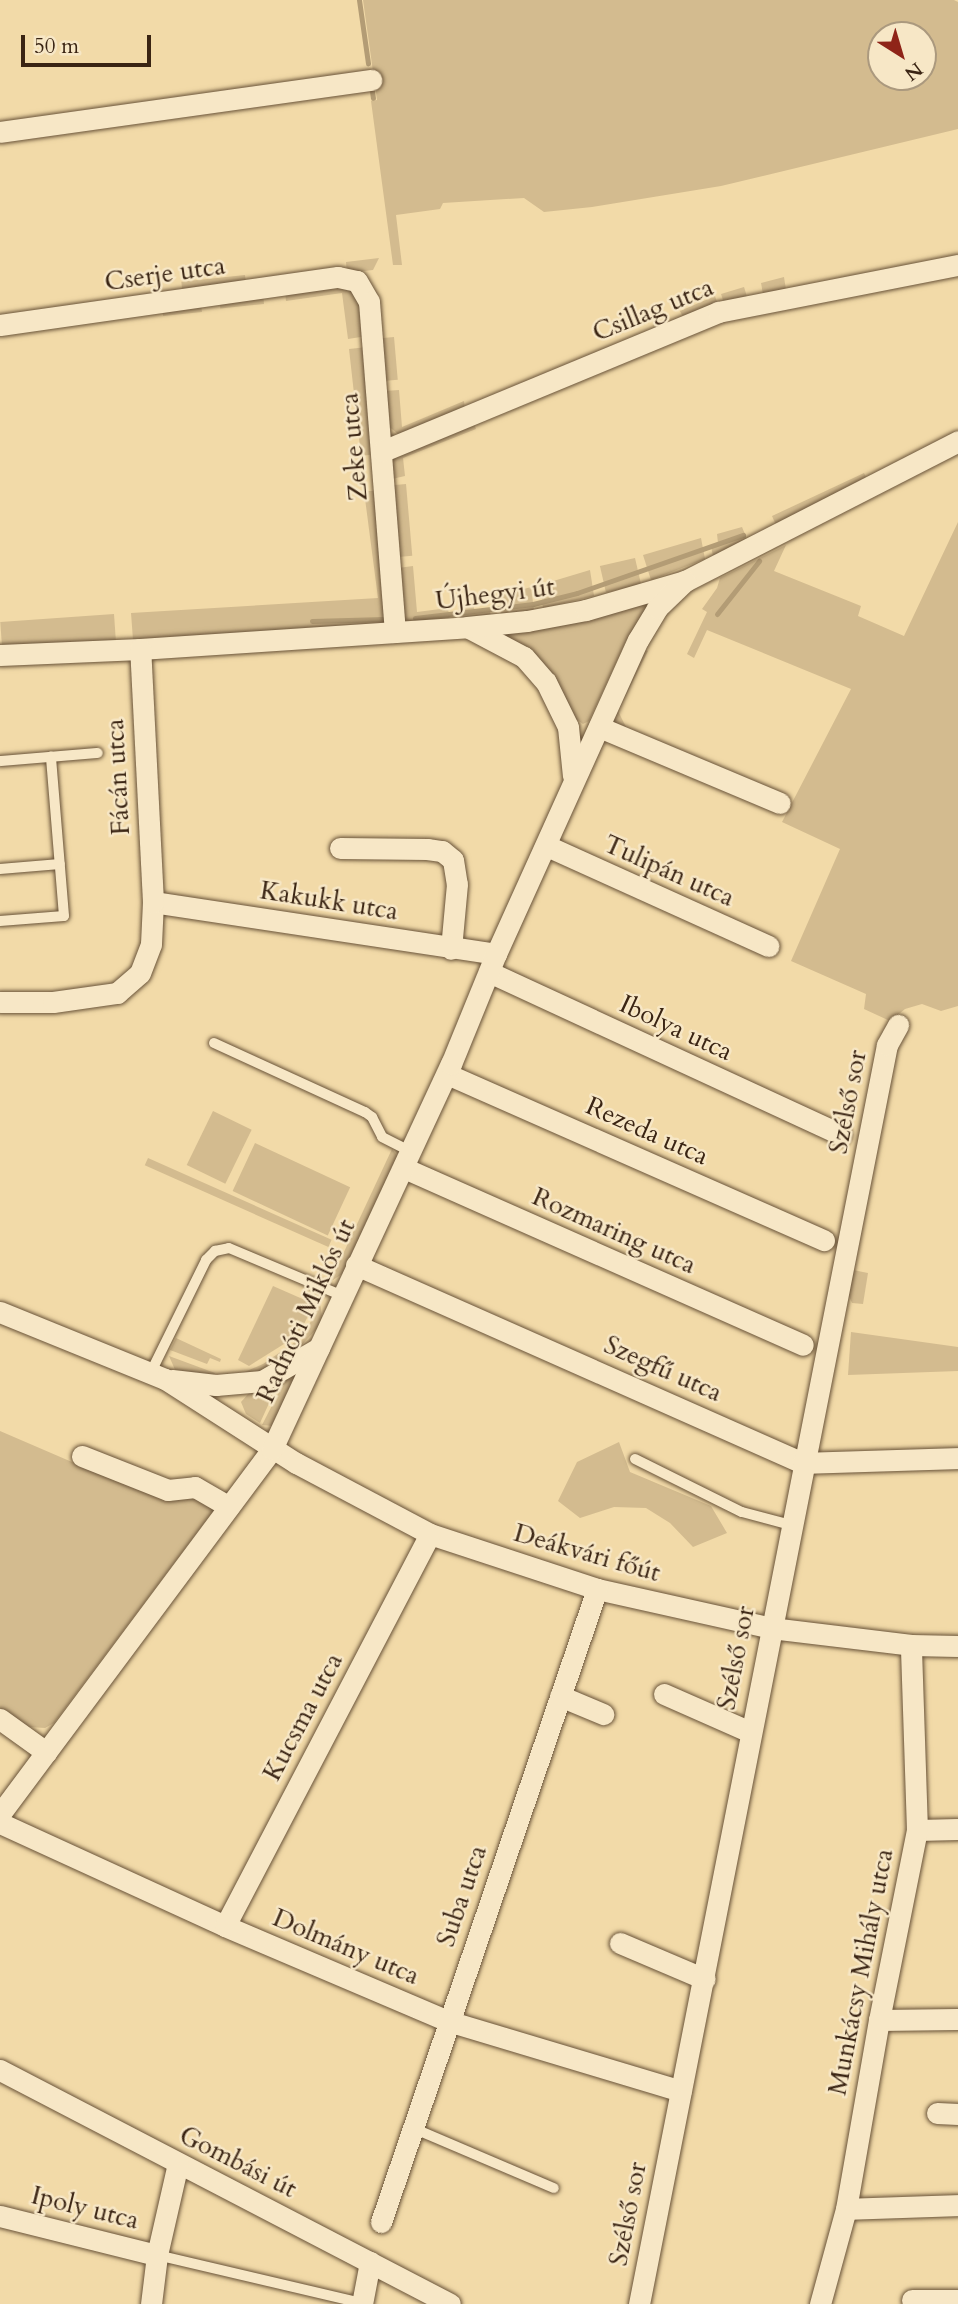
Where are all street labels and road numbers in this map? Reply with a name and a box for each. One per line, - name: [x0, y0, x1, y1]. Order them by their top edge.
- street label: Cserje utca: [103, 250, 227, 298]
- street label: Csillag utca: [588, 272, 718, 348]
- street label: Zeke utca: [334, 392, 374, 502]
- street label: Újhegyi út: [434, 571, 556, 617]
- street label: Fácán utca: [99, 718, 137, 836]
- street label: Tulipán utca: [599, 828, 739, 914]
- street label: Kakukk utca: [258, 875, 400, 927]
- street label: Ibolya utca: [615, 988, 737, 1068]
- street label: Szélső sor: [823, 1047, 873, 1157]
- street label: Rezeda utca: [581, 1090, 713, 1172]
- street label: Rozmaring utca: [527, 1181, 701, 1281]
- street label: Radnóti Miklós út: [250, 1214, 362, 1408]
- street label: Szegfű utca: [599, 1329, 727, 1409]
- street label: Deákvári főút: [510, 1517, 664, 1589]
- street label: Szélső sor: [711, 1603, 761, 1713]
- street label: Kucsma utca: [256, 1648, 350, 1786]
- street label: Suba utca: [430, 1841, 494, 1951]
- street label: Munkácsy Mihály utca: [822, 1846, 900, 2098]
- street label: Dolmány utca: [268, 1902, 424, 1992]
- street label: Gombási út: [174, 2119, 302, 2205]
- street label: Szélső sor: [603, 2159, 653, 2269]
- street label: Ipoly utca: [28, 2180, 142, 2236]

